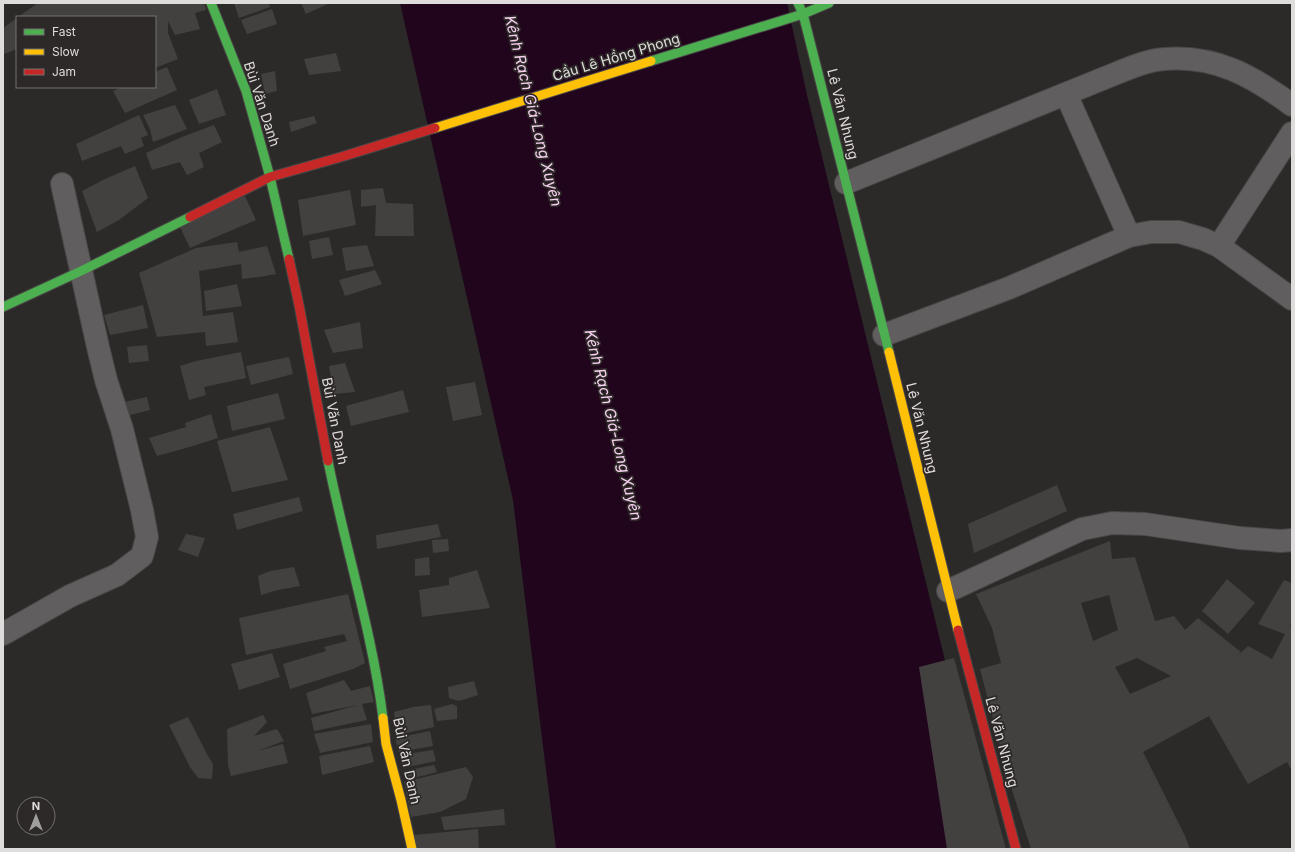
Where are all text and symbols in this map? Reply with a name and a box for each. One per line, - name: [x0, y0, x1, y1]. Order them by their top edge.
- water label: Kênh Rạch Giá-Long Xuyên: [501, 13, 566, 208]
- legend: [16, 16, 156, 88]
- text: Fast: [52, 24, 76, 39]
- street label: Cầu Lê Hồng Phong: [550, 29, 682, 84]
- text: Slow: [52, 44, 80, 59]
- street label: Bùi Văn Danh: [241, 59, 284, 148]
- text: Jam: [52, 64, 76, 79]
- street label: Lê Văn Nhung: [824, 67, 863, 161]
- water label: Kênh Rạch Giá-Long Xuyên: [581, 327, 646, 522]
- street label: Bùi Văn Danh: [319, 376, 352, 466]
- street label: Lê Văn Nhung: [903, 381, 942, 475]
- street label: Lê Văn Nhung: [982, 695, 1023, 789]
- street label: Bùi Văn Danh: [390, 716, 425, 806]
- north arrow: [16, 796, 56, 836]
- text: N: [32, 799, 40, 813]

